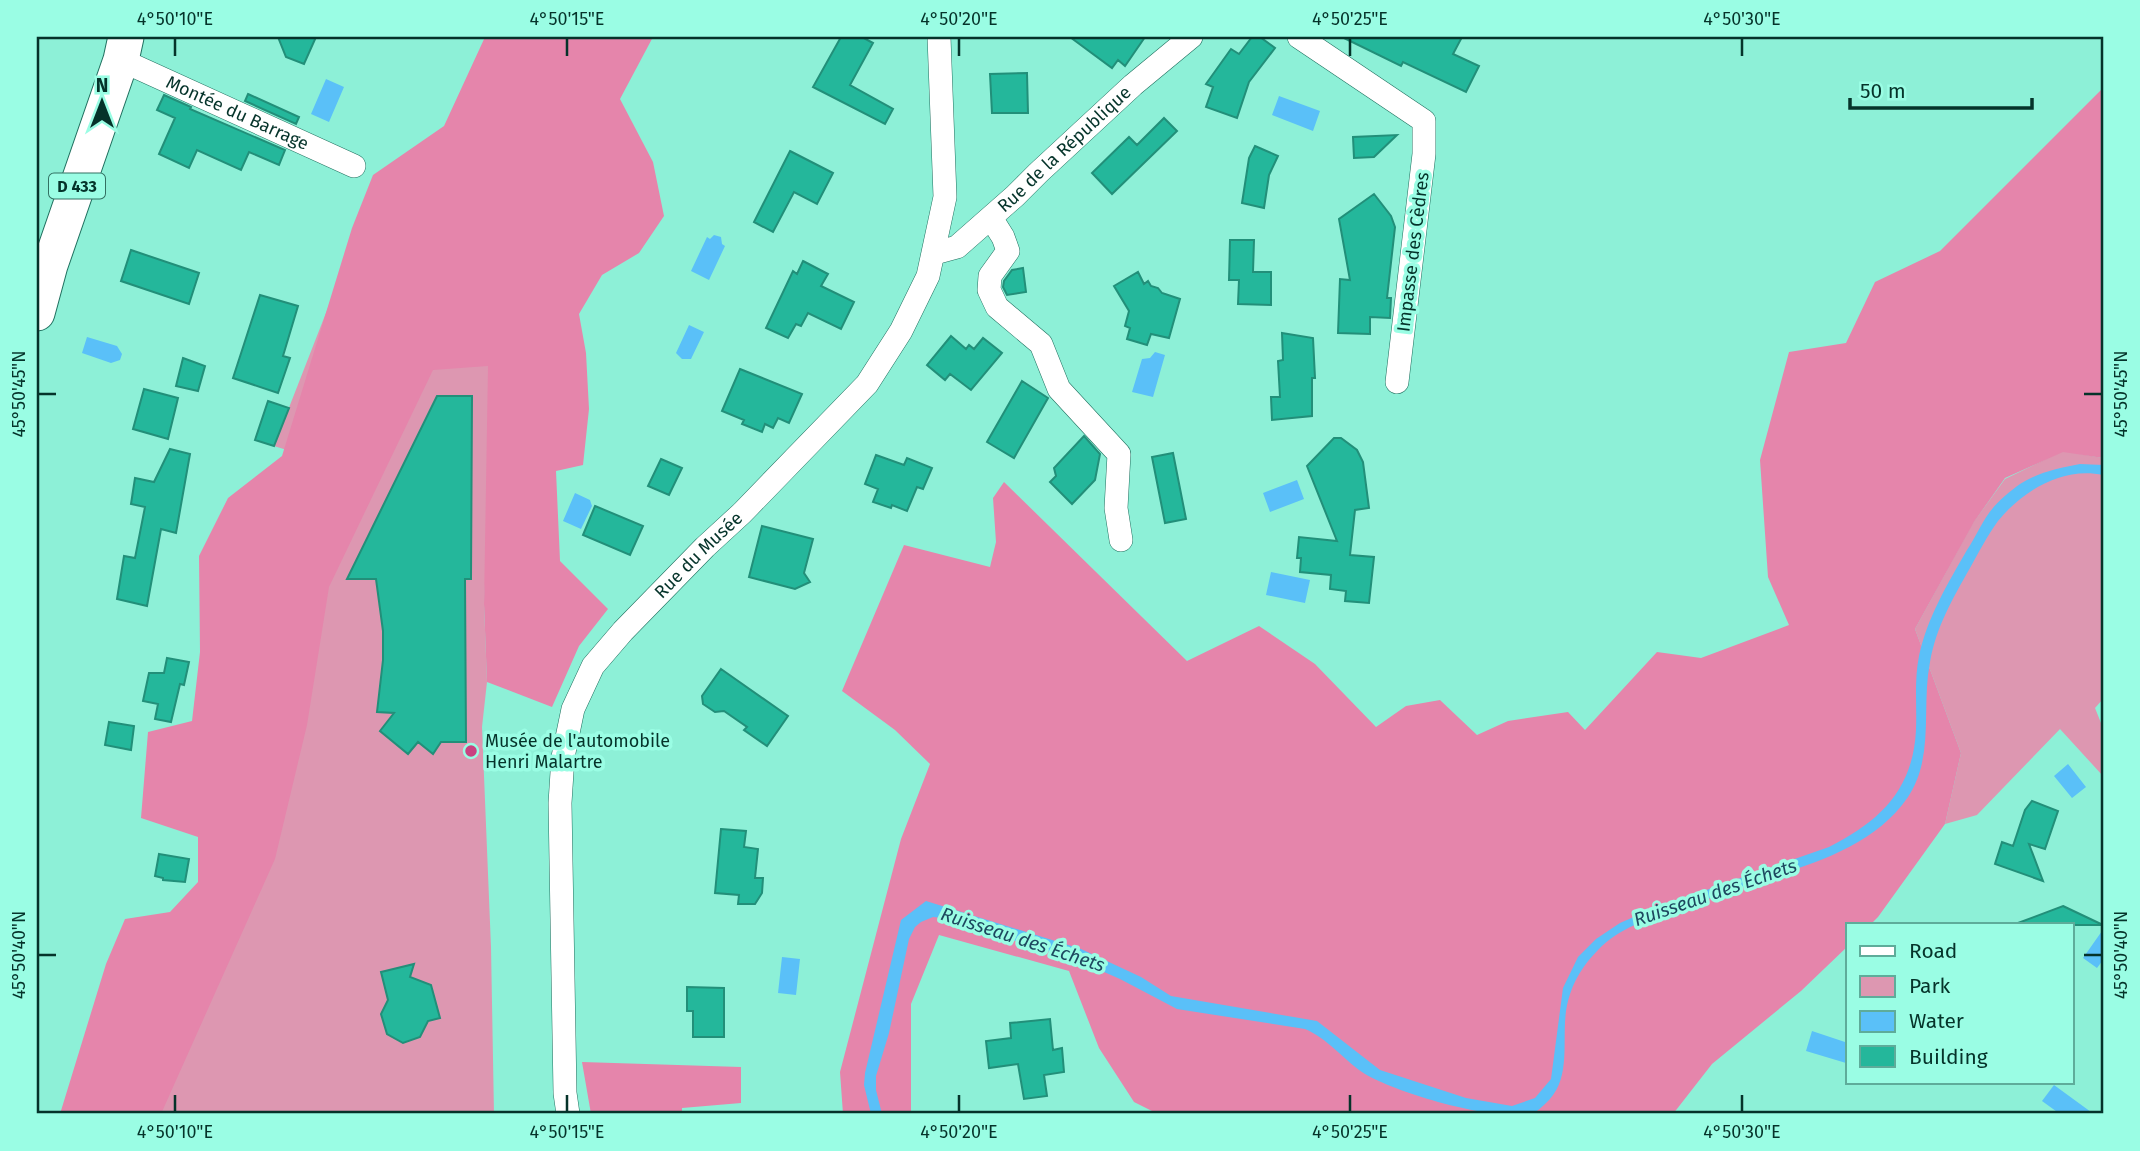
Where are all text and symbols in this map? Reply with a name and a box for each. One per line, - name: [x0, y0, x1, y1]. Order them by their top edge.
- text: 4°50'10"E: [137, 8, 213, 30]
- text: 4°50'15"E: [530, 8, 604, 30]
- text: 4°50'20"E: [920, 8, 998, 30]
- text: 4°50'25"E: [1312, 8, 1388, 30]
- text: 4°50'30"E: [1703, 8, 1781, 30]
- north arrow: [66, 66, 136, 136]
- scale bar: [1850, 66, 2032, 110]
- street label: Montée du Barrage: [163, 71, 312, 155]
- text: N: [96, 74, 108, 97]
- text: 50 m: [1860, 78, 1906, 104]
- street label: Rue de la République: [993, 81, 1136, 217]
- street label: Impasse des Cèdres: [1392, 171, 1434, 333]
- road number: D 433: [49, 174, 105, 198]
- text: 45°50'45"N: [8, 350, 30, 438]
- text: 45°50'45"N: [2110, 350, 2132, 438]
- street label: Rue du Musée: [650, 507, 747, 603]
- place label: Musée de l'automobile Henri Malartre: [485, 730, 670, 773]
- marker: Musée de l'automobile Henri Malartre: [463, 743, 479, 759]
- water label: Ruisseau des Échets: [1631, 854, 1800, 931]
- water label: Ruisseau des Échets: [938, 902, 1108, 977]
- text: 45°50'40"N: [8, 911, 30, 999]
- text: 45°50'40"N: [2110, 911, 2132, 999]
- legend: [1846, 923, 2074, 1084]
- text: Road: [1909, 938, 1957, 964]
- text: Park: [1909, 973, 1951, 999]
- text: Water: [1909, 1008, 1964, 1034]
- text: Building: [1909, 1044, 1988, 1070]
- text: 4°50'10"E: [137, 1121, 213, 1143]
- text: 4°50'15"E: [530, 1121, 604, 1143]
- text: 4°50'20"E: [920, 1121, 998, 1143]
- text: 4°50'25"E: [1312, 1121, 1388, 1143]
- text: 4°50'30"E: [1703, 1121, 1781, 1143]

